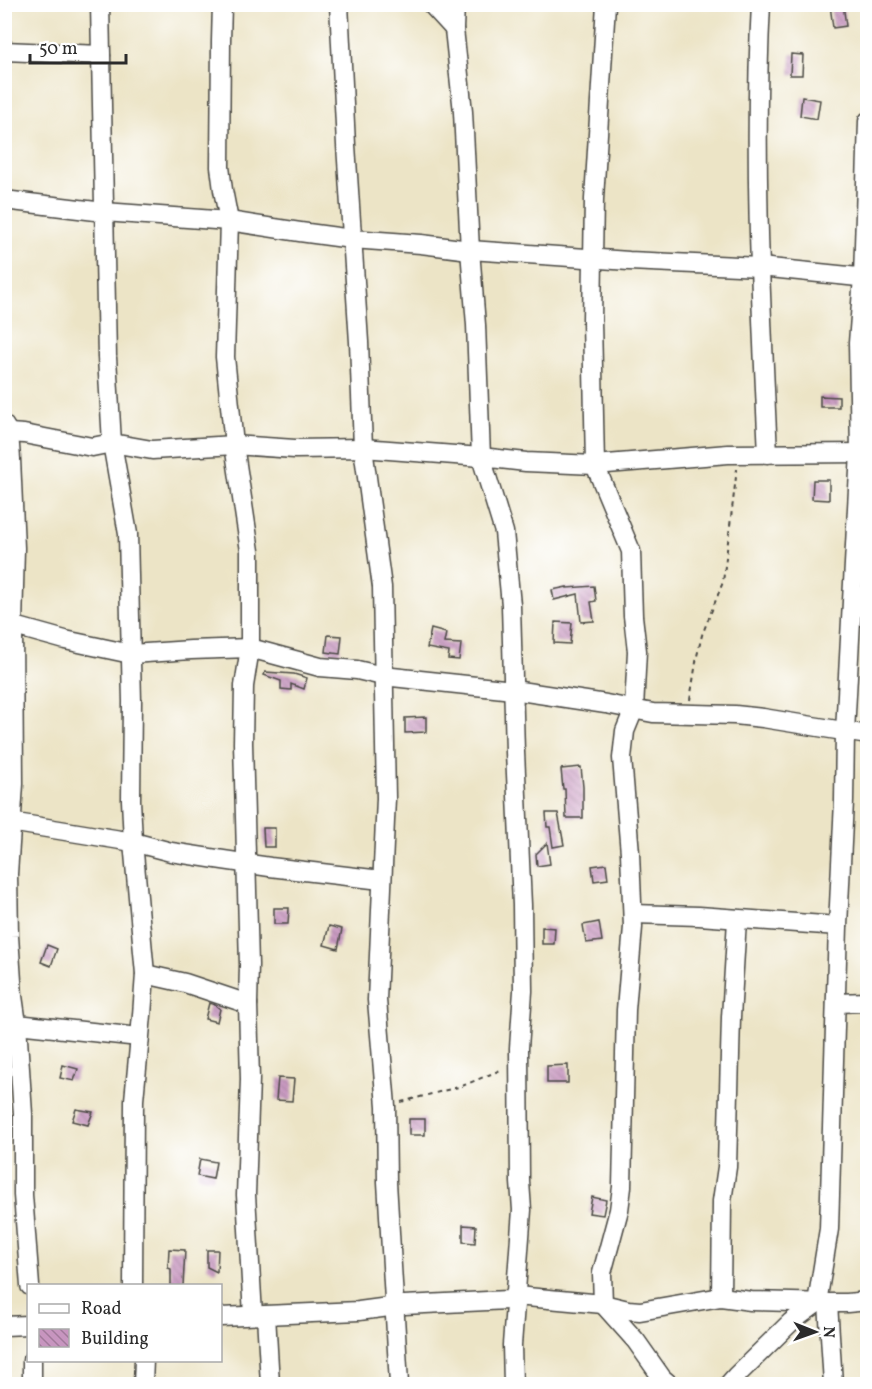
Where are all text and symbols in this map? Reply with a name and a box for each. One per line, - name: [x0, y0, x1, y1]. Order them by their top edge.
- scale bar: [30, 27, 126, 65]
- text: 50 m: [39, 37, 78, 62]
- legend: [27, 1284, 222, 1362]
- text: Road: [81, 1297, 122, 1322]
- north arrow: [785, 1302, 845, 1362]
- text: N: [817, 1326, 839, 1339]
- text: Building: [81, 1327, 149, 1352]

